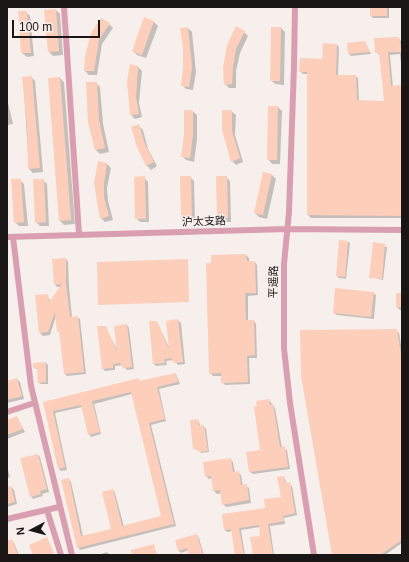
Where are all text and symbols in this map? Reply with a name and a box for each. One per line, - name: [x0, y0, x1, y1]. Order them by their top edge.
- scale bar: [14, 12, 102, 38]
- text: 100 m: [19, 20, 52, 34]
- street label: 沪太支路: [182, 215, 226, 229]
- street label: 平遥路: [267, 265, 281, 299]
- north arrow: [12, 510, 52, 550]
- text: N: [14, 527, 26, 536]

